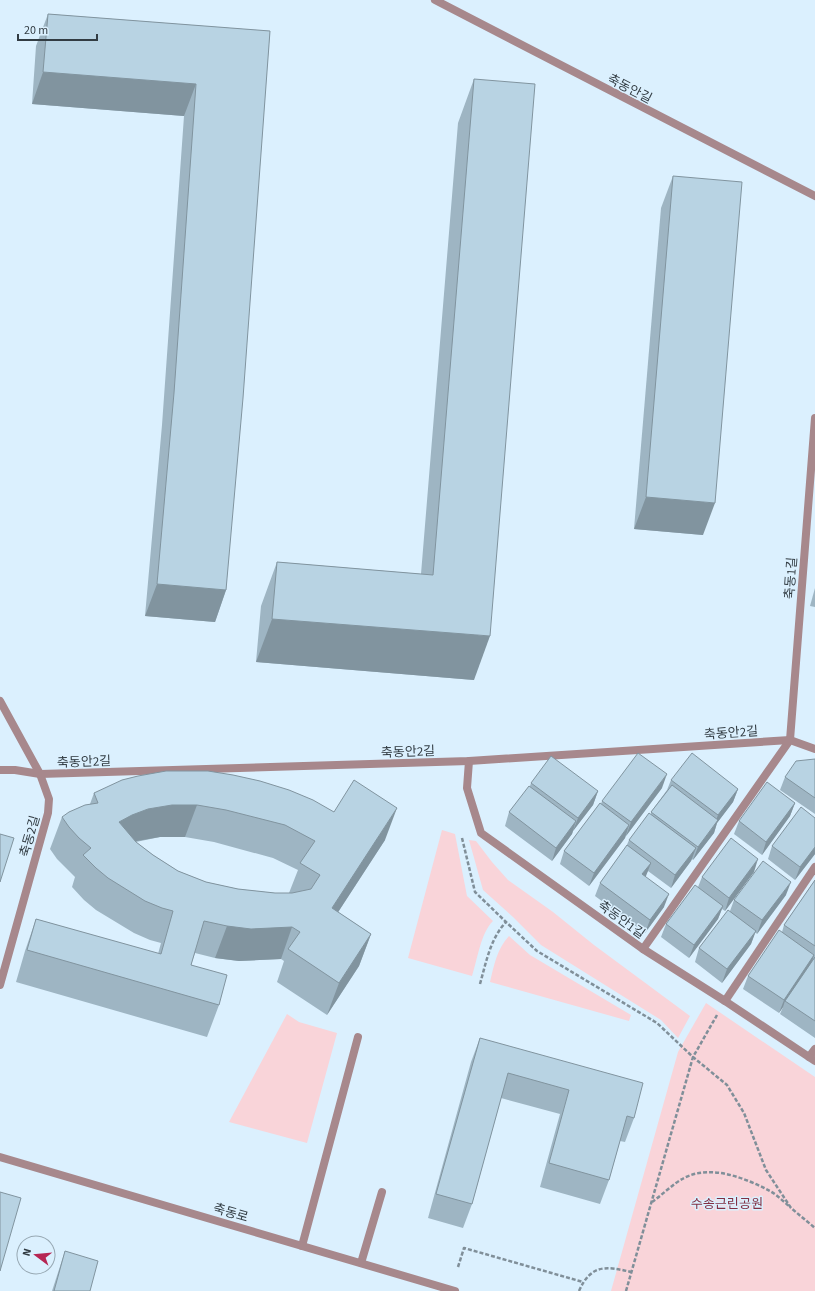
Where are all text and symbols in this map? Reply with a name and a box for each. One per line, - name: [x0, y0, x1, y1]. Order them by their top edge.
- scale bar: [18, 16, 97, 42]
- text: 20 m: [24, 22, 48, 39]
- street label: 축동안길: [604, 70, 655, 108]
- street label: 축동1길: [781, 556, 801, 600]
- street label: 축동안2길: [703, 722, 759, 744]
- street label: 축동안2길: [381, 742, 435, 762]
- street label: 축동안2길: [57, 752, 111, 772]
- street label: 축동2길: [15, 813, 44, 859]
- street label: 축동안1길: [594, 897, 649, 943]
- park label: 수송근린공원: [691, 1195, 763, 1213]
- street label: 축동로: [211, 1199, 250, 1227]
- north arrow: [16, 1235, 56, 1275]
- text: N: [19, 1247, 35, 1258]

